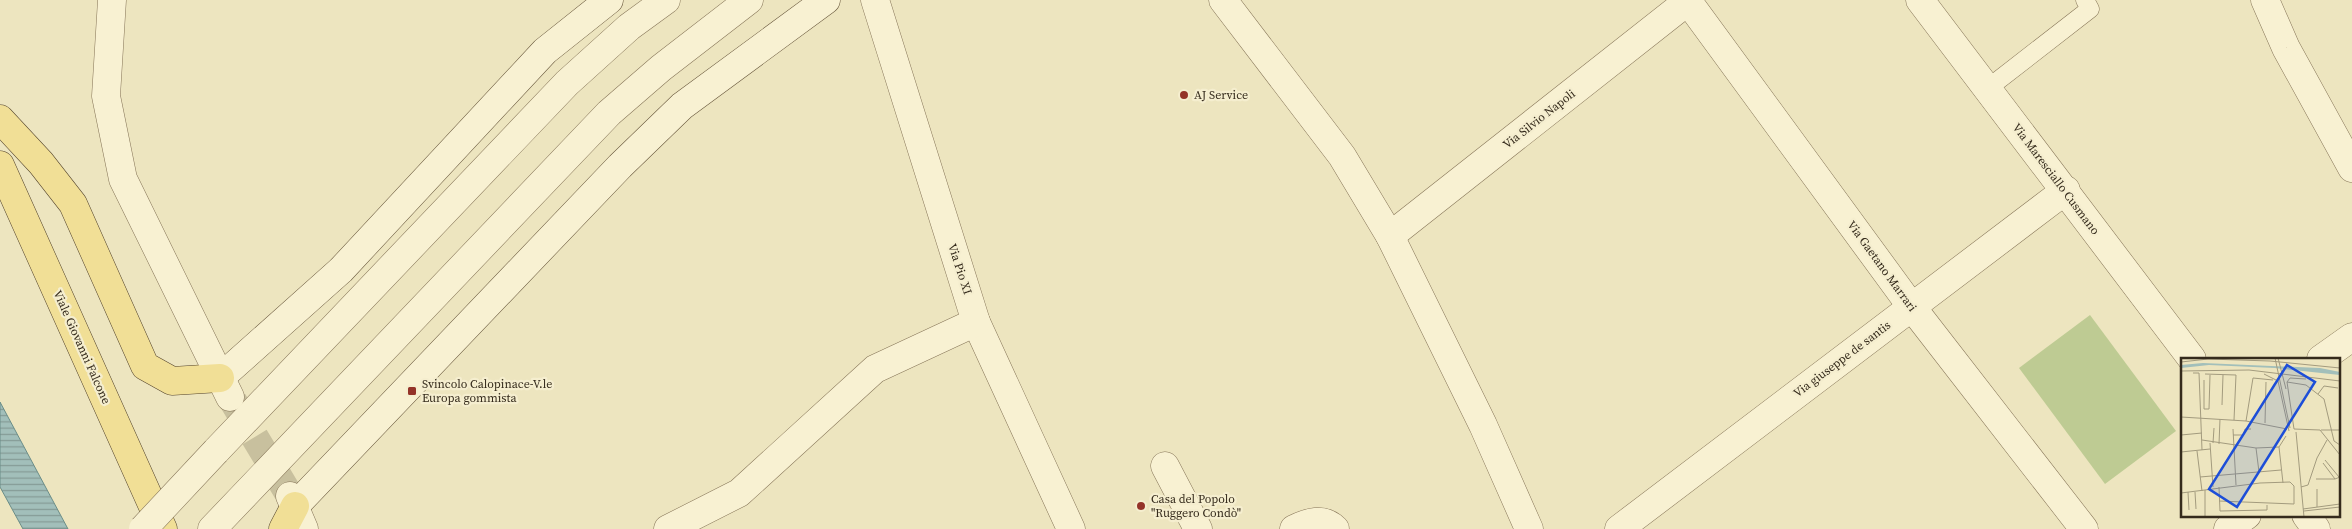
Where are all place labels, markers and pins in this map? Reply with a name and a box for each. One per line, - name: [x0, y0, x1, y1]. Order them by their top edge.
- place label: AJ Service: [1194, 87, 1248, 103]
- marker: AJ Service: [1178, 89, 1190, 101]
- place label: Svincolo Calopinace-V.le Europa gommista: [422, 376, 552, 406]
- marker: Svincolo Calopinace-V.le Europa gommista: [406, 385, 418, 397]
- place label: Casa del Popolo "Ruggero Condò": [1151, 491, 1241, 521]
- marker: Casa del Popolo "Ruggero Condò": [1135, 500, 1147, 512]

